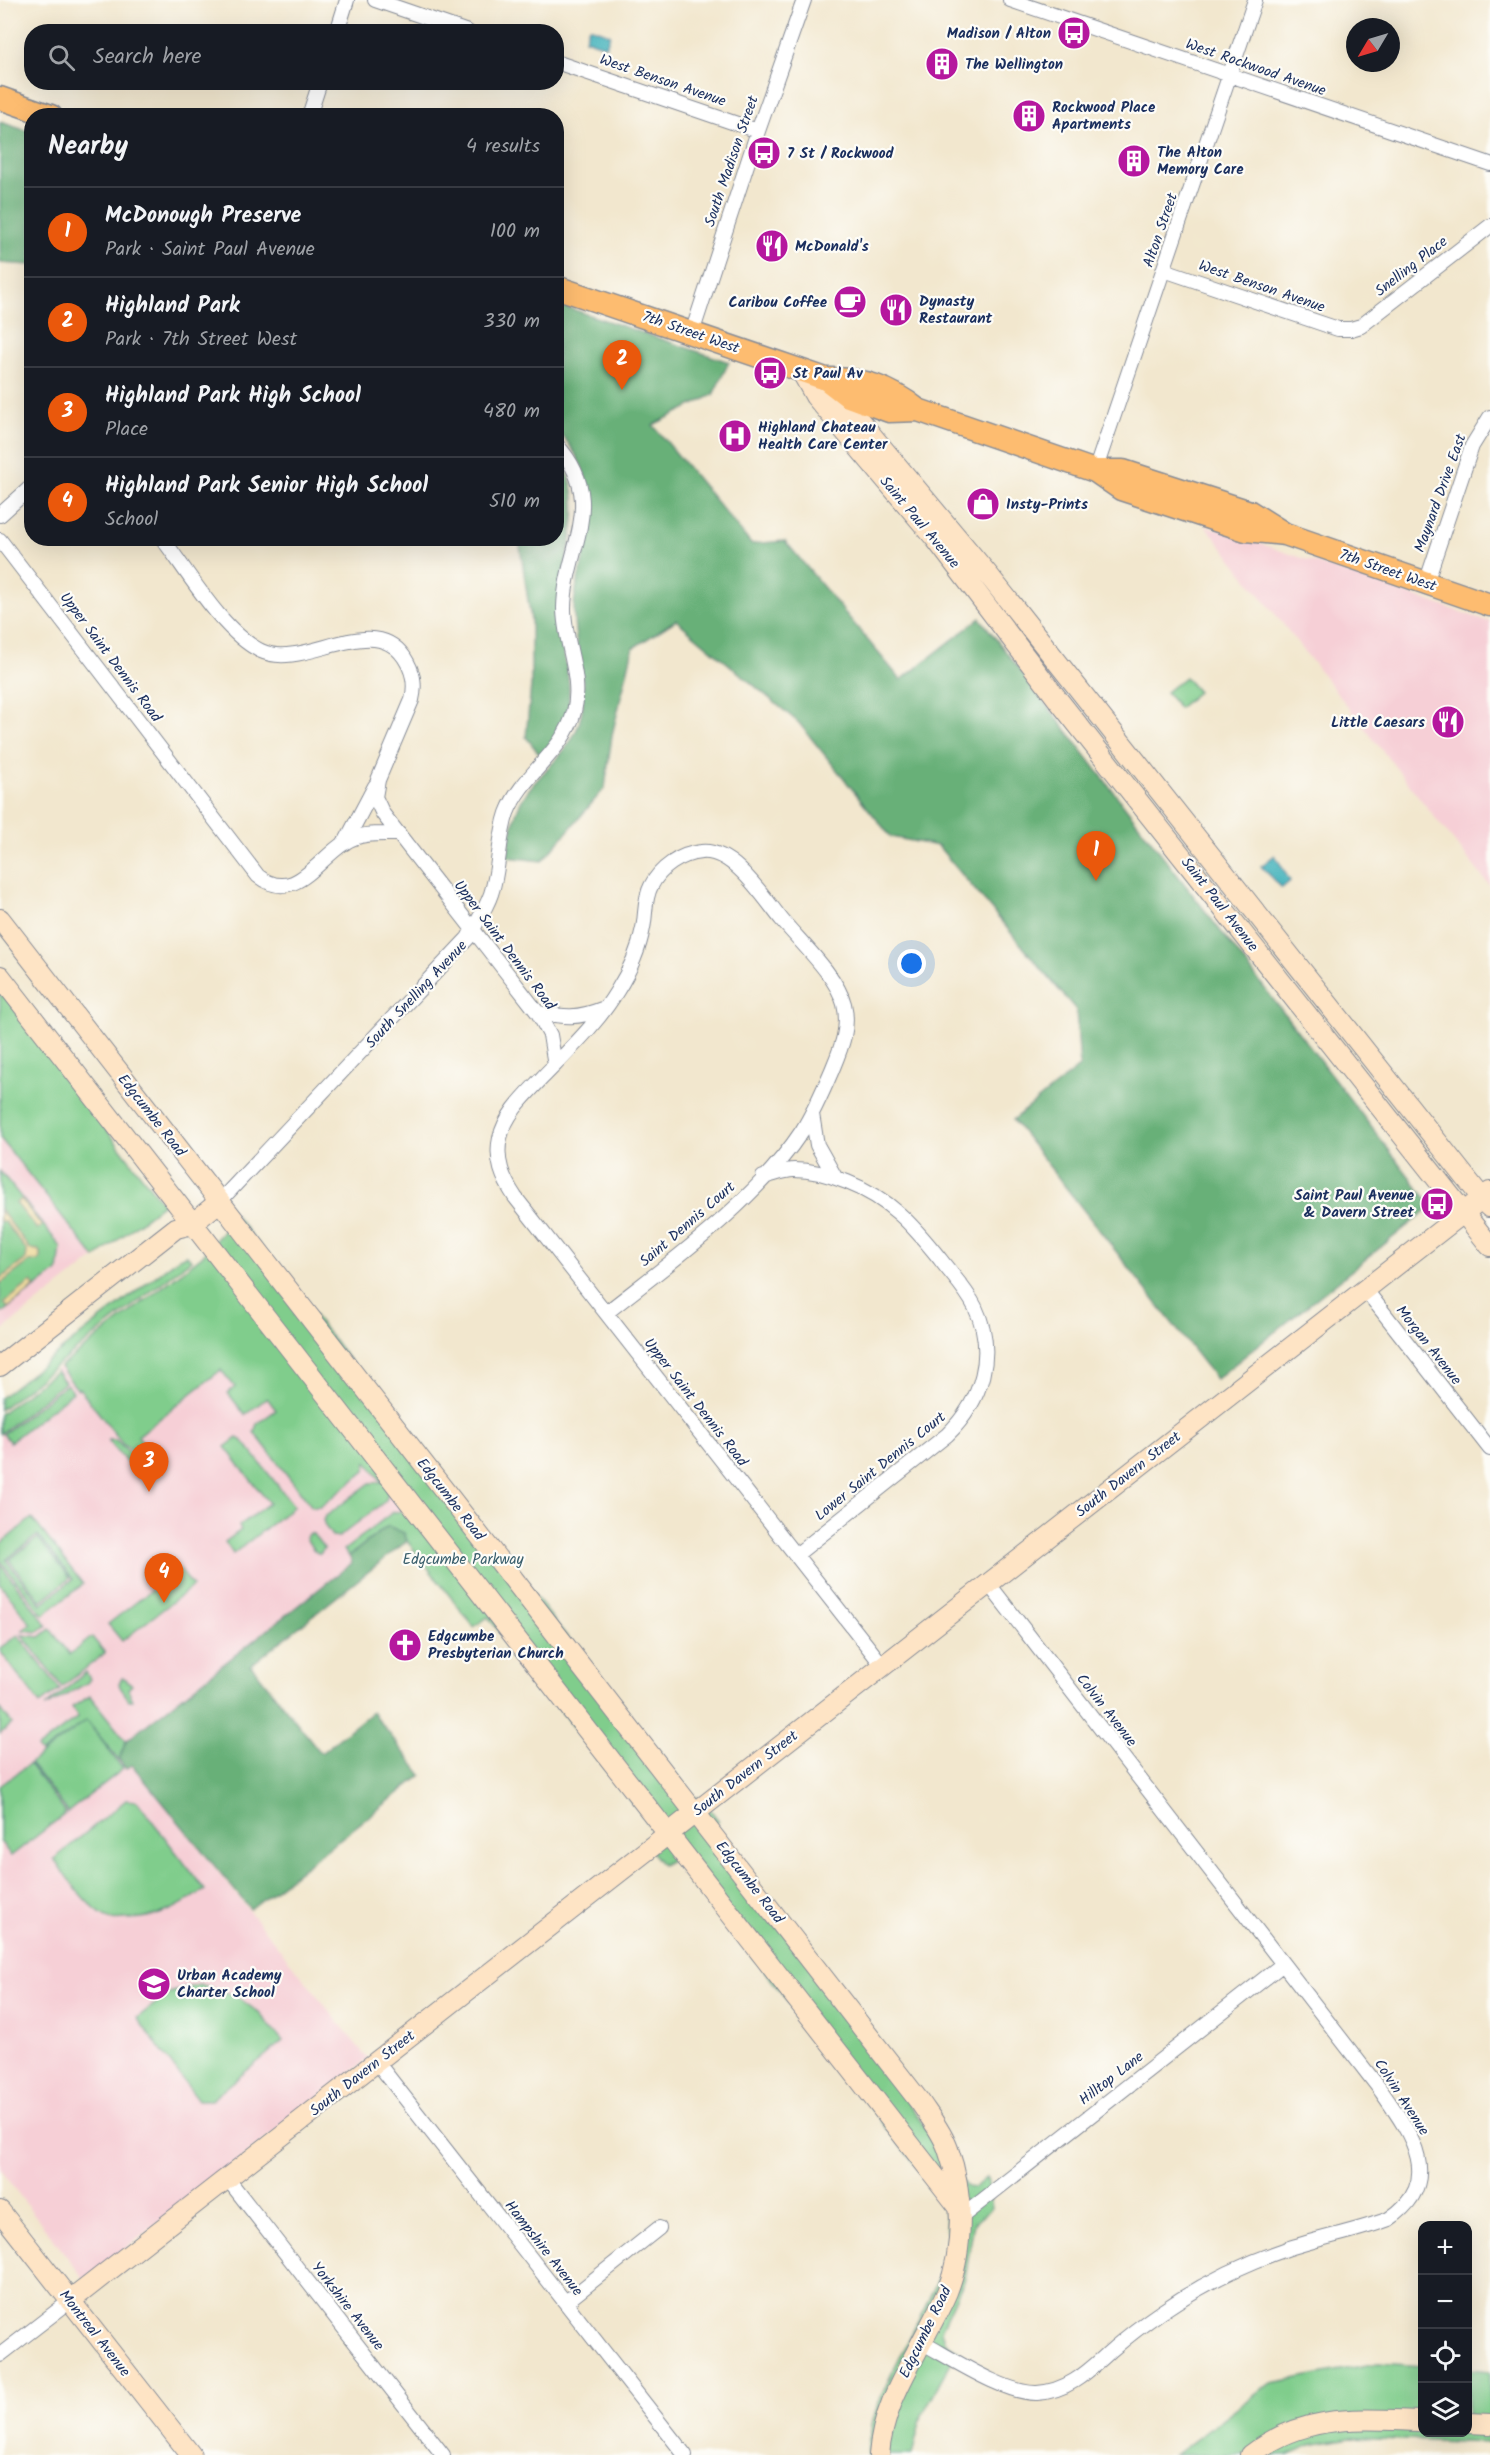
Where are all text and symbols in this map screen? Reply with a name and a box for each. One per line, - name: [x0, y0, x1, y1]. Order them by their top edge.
- bus stop icon: Madison / Alton: [1056, 15, 1092, 51]
- north arrow: [1346, 18, 1400, 72]
- place label: Madison / Alton: [947, 22, 1051, 46]
- search box: [24, 24, 564, 90]
- street label: West Rockwood Avenue: [1182, 33, 1329, 103]
- text: Search here: [93, 40, 201, 75]
- icon: search: [45, 41, 78, 74]
- building icon: The Wellington: [924, 46, 960, 82]
- street label: West Benson Avenue: [596, 48, 729, 114]
- place label: The Wellington: [965, 53, 1063, 77]
- street label: South Madison Street: [698, 92, 766, 230]
- place label: Rockwood Place Apartments: [1052, 96, 1156, 137]
- building icon: Rockwood Place Apartments: [1011, 98, 1047, 134]
- text: Nearby: [48, 126, 128, 168]
- text: 4 results: [466, 131, 540, 163]
- bus stop icon: 7 St / Rockwood: [746, 135, 782, 171]
- place label: The Alton Memory Care: [1157, 141, 1244, 182]
- place label: 7 St / Rockwood: [787, 142, 895, 166]
- building icon: The Alton Memory Care: [1116, 143, 1152, 179]
- street label: Alton Street: [1137, 190, 1185, 271]
- text: McDonough Preserve: [105, 199, 301, 234]
- text: 1: [64, 216, 71, 248]
- text: 100 m: [490, 216, 540, 248]
- restaurant icon: McDonald's: [754, 228, 790, 264]
- street label: Snelling Place: [1370, 230, 1453, 303]
- text: Park · Saint Paul Avenue: [105, 234, 315, 266]
- place label: McDonald's: [795, 235, 869, 259]
- street label: West Benson Avenue: [1195, 254, 1328, 320]
- cafe icon: Caribou Coffee: [832, 284, 868, 320]
- text: Highland Park: [105, 289, 240, 324]
- place label: Dynasty Restaurant: [919, 290, 992, 331]
- place label: Caribou Coffee: [729, 291, 828, 315]
- restaurant icon: Dynasty Restaurant: [878, 292, 914, 328]
- street label: 7th Street West: [639, 305, 743, 361]
- text: 2: [62, 306, 73, 338]
- text: 330 m: [483, 306, 540, 338]
- text: Park · 7th Street West: [105, 324, 297, 356]
- pin: 2: [602, 340, 642, 390]
- bus stop icon: St Paul Av: [752, 355, 788, 391]
- place label: St Paul Av: [793, 362, 863, 386]
- text: Highland Park High School: [105, 379, 361, 414]
- text: 3: [62, 396, 73, 428]
- text: 480 m: [483, 396, 540, 428]
- text: Place: [105, 414, 148, 446]
- place label: Highland Chateau Health Care Center: [758, 416, 888, 457]
- hospital icon: Highland Chateau Health Care Center: [717, 418, 753, 454]
- street label: Maynard Drive East: [1408, 430, 1474, 556]
- text: Highland Park Senior High School: [105, 469, 428, 504]
- street label: Saint Paul Avenue: [873, 471, 965, 574]
- text: 4: [62, 486, 73, 518]
- text: 510 m: [489, 486, 540, 518]
- shop icon: Insty-Prints: [965, 486, 1001, 522]
- place label: Insty-Prints: [1006, 493, 1088, 517]
- text: School: [105, 504, 158, 536]
- street label: 7th Street West: [1336, 543, 1440, 599]
- street label: Upper Saint Dennis Road: [53, 587, 168, 728]
- restaurant icon: Little Caesars: [1430, 704, 1466, 740]
- place label: Little Caesars: [1331, 711, 1425, 735]
- pin: 1: [1076, 832, 1116, 881]
- street label: Saint Paul Avenue: [1174, 852, 1264, 957]
- street label: Upper Saint Dennis Road: [447, 875, 562, 1016]
- street label: South Snelling Avenue: [360, 935, 474, 1054]
- your location: [897, 949, 926, 978]
- street label: Edgcumbe Road: [111, 1069, 192, 1163]
- street label: Saint Dennis Court: [634, 1176, 741, 1273]
- place label: Saint Paul Avenue & Davern Street: [1294, 1184, 1415, 1225]
- bus stop icon: Saint Paul Avenue & Davern Street: [1419, 1186, 1455, 1222]
- street label: Morgan Avenue: [1389, 1300, 1467, 1391]
- street label: Upper Saint Dennis Road: [637, 1333, 754, 1473]
- street label: Lower Saint Dennis Court: [810, 1406, 952, 1528]
- street label: South Davern Street: [1071, 1426, 1187, 1524]
- pin: 3: [130, 1442, 168, 1492]
- street label: Edgcumbe Road: [410, 1453, 491, 1547]
- park label: Edgcumbe Parkway: [402, 1548, 525, 1572]
- pin: 4: [144, 1554, 184, 1603]
- place label: Edgcumbe Presbyterian Church: [428, 1625, 564, 1666]
- church icon: Edgcumbe Presbyterian Church: [387, 1627, 423, 1663]
- street label: Colvin Avenue: [1070, 1669, 1143, 1753]
- street label: South Davern Street: [688, 1725, 804, 1823]
- street label: Edgcumbe Road: [709, 1836, 790, 1930]
- place label: Urban Academy Charter School: [177, 1964, 282, 2005]
- school or university icon: Urban Academy Charter School: [136, 1966, 172, 2002]
- street label: South Davern Street: [305, 2025, 421, 2123]
- street label: Hilltop Lane: [1074, 2046, 1149, 2112]
- street label: Colvin Avenue: [1367, 2054, 1435, 2141]
- street label: Hampshire Avenue: [498, 2195, 589, 2302]
- map controls: [1418, 2221, 1472, 2437]
- button: +: [1418, 2221, 1472, 2275]
- street label: Yorkshire Avenue: [305, 2257, 390, 2356]
- button: −: [1418, 2275, 1472, 2329]
- street label: Edgcumbe Road: [893, 2282, 959, 2383]
- street label: Montreal Avenue: [52, 2285, 136, 2383]
- button: locate: [1418, 2329, 1472, 2383]
- button: layers: [1418, 2383, 1472, 2437]

